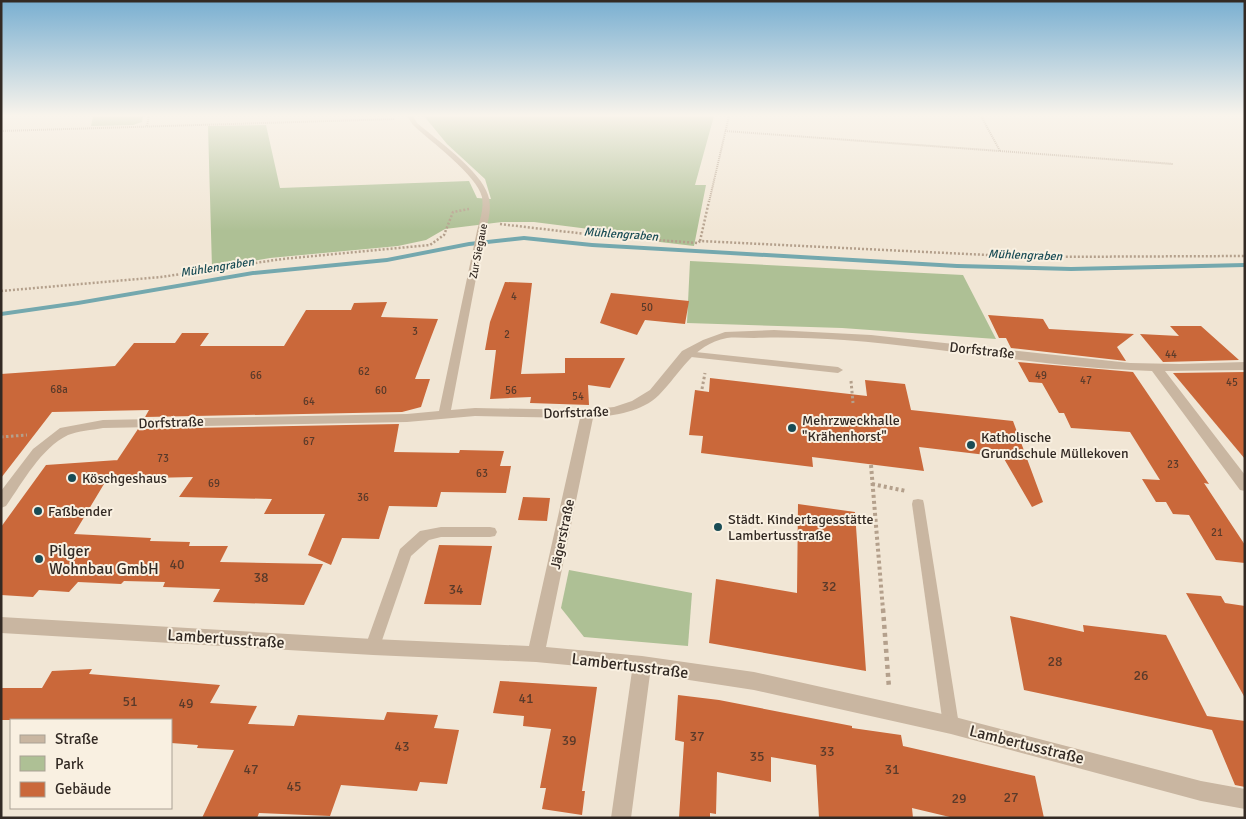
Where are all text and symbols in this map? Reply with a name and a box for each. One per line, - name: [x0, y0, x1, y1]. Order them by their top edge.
- street label: Zur Siegaue: [467, 222, 490, 280]
- water label: Mühlengraben: [583, 224, 659, 245]
- water label: Mühlengraben: [988, 247, 1063, 264]
- water label: Mühlengraben: [179, 254, 255, 281]
- house number: 4: [511, 290, 517, 303]
- house number: 50: [641, 301, 653, 314]
- house number: 3: [412, 325, 418, 338]
- house number: 2: [504, 328, 510, 341]
- street label: Dorfstraße: [948, 339, 1015, 362]
- house number: 44: [1165, 348, 1177, 361]
- house number: 62: [358, 365, 370, 378]
- house number: 66: [250, 369, 262, 382]
- house number: 49: [1035, 369, 1047, 382]
- house number: 47: [1080, 374, 1092, 387]
- house number: 45: [1226, 376, 1238, 389]
- house number: 68a: [50, 383, 68, 396]
- house number: 60: [375, 384, 387, 397]
- house number: 56: [505, 384, 517, 397]
- house number: 54: [572, 390, 584, 403]
- house number: 64: [303, 395, 315, 408]
- street label: Dorfstraße: [543, 403, 609, 422]
- place label: Mehrzweckhalle "Krähenhorst": [802, 412, 900, 445]
- street label: Dorfstraße: [138, 413, 204, 432]
- marker: Mehrzweckhalle "Krähenhorst": [786, 422, 798, 434]
- place label: Katholische Grundschule Müllekoven: [981, 429, 1129, 462]
- house number: 67: [303, 435, 315, 448]
- marker: Katholische Grundschule Müllekoven: [965, 439, 977, 451]
- house number: 73: [157, 452, 169, 465]
- house number: 23: [1167, 458, 1179, 471]
- house number: 63: [476, 467, 488, 480]
- place label: Köschgeshaus: [82, 470, 167, 487]
- marker: Köschgeshaus: [66, 472, 78, 484]
- house number: 69: [208, 477, 220, 490]
- house number: 36: [357, 491, 369, 504]
- street label: Jägerstraße: [547, 497, 578, 571]
- place label: Faßbender: [48, 503, 113, 520]
- marker: Faßbender: [32, 505, 44, 517]
- place label: Städt. Kindertagesstätte Lambertusstraße: [728, 511, 874, 544]
- marker: Städt. Kindertagesstätte Lambertusstraße: [712, 521, 724, 533]
- house number: 21: [1211, 526, 1223, 539]
- place label: Pilger Wohnbau GmbH: [49, 541, 159, 579]
- marker: Pilger Wohnbau GmbH: [33, 553, 45, 565]
- house number: 40: [169, 556, 185, 573]
- house number: 38: [253, 569, 269, 586]
- house number: 32: [821, 578, 837, 595]
- house number: 34: [448, 581, 464, 598]
- street label: Lambertusstraße: [167, 625, 285, 653]
- street label: Lambertusstraße: [570, 649, 689, 683]
- house number: 28: [1047, 653, 1063, 670]
- house number: 26: [1133, 667, 1149, 684]
- house number: 41: [518, 690, 534, 707]
- house number: 51: [122, 693, 138, 710]
- house number: 49: [178, 695, 194, 712]
- legend: [10, 719, 172, 809]
- street label: Lambertusstraße: [967, 721, 1086, 769]
- house number: 37: [689, 728, 705, 745]
- text: Straße: [55, 730, 99, 748]
- house number: 39: [561, 732, 577, 749]
- house number: 43: [394, 738, 410, 755]
- house number: 33: [819, 743, 835, 760]
- house number: 35: [749, 748, 765, 765]
- text: Park: [55, 755, 84, 773]
- house number: 47: [243, 761, 259, 778]
- house number: 31: [884, 761, 900, 778]
- house number: 45: [286, 778, 302, 795]
- text: Gebäude: [55, 780, 111, 798]
- house number: 27: [1003, 789, 1019, 806]
- house number: 29: [951, 790, 967, 807]

